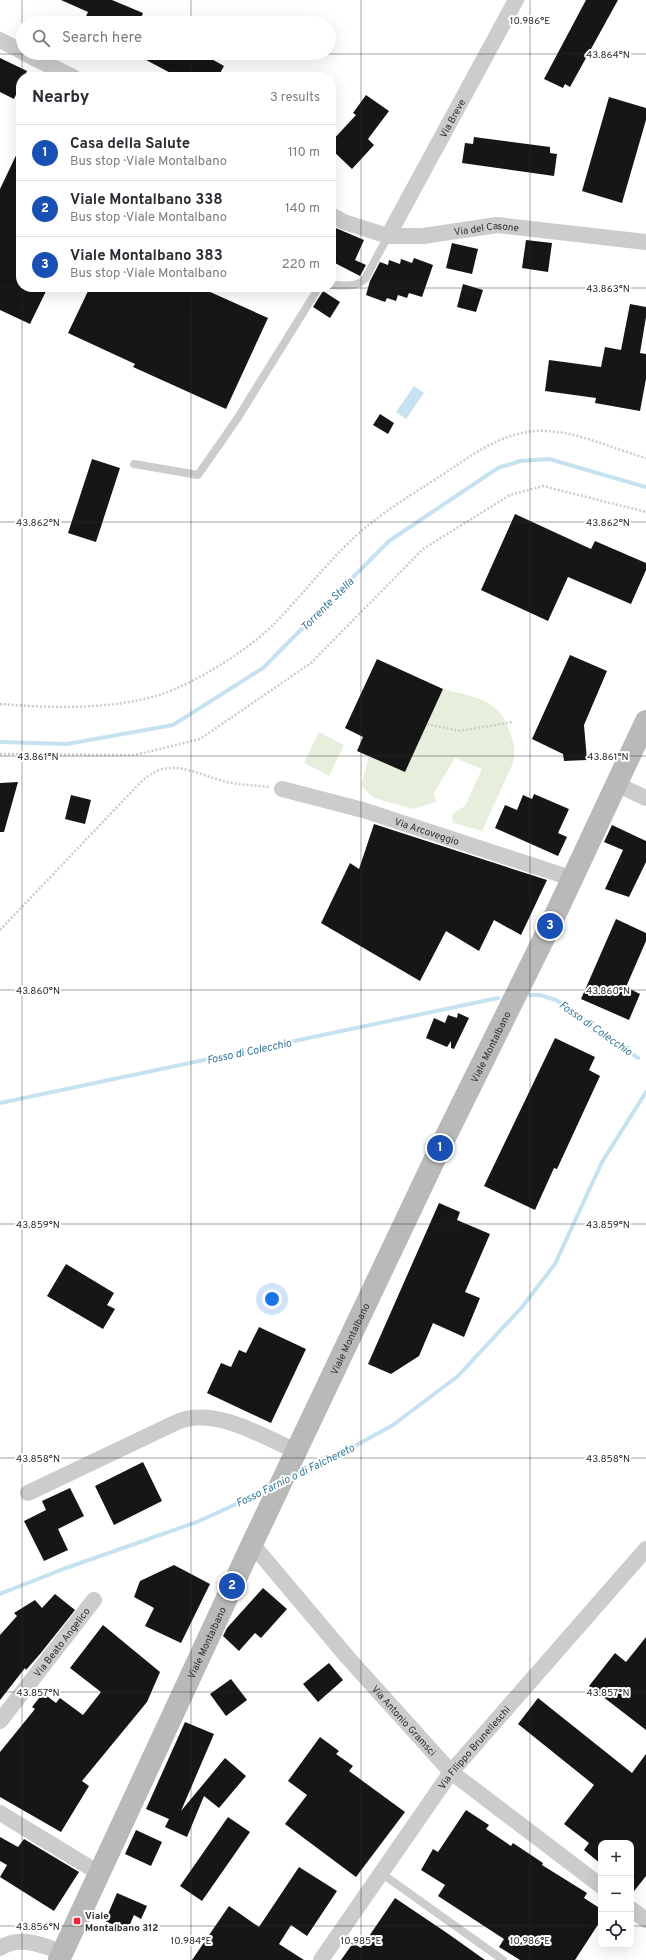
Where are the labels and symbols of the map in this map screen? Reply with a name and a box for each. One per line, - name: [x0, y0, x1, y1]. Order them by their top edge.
- text: 10.986°E: [510, 15, 550, 28]
- text: 43.864°N: [586, 49, 630, 62]
- street label: Via Breve: [437, 97, 469, 141]
- street label: Via del Casone: [453, 220, 520, 239]
- text: 43.863°N: [586, 283, 630, 296]
- text: 43.862°N: [16, 517, 60, 530]
- text: 43.862°N: [586, 517, 630, 530]
- water label: Torrente Stella: [298, 575, 357, 634]
- text: 43.861°N: [17, 751, 59, 764]
- text: 43.861°N: [587, 751, 629, 764]
- street label: Via Arcoveggio: [392, 816, 461, 849]
- pin: 3: [537, 911, 563, 941]
- text: 43.860°N: [16, 985, 60, 998]
- text: 43.860°N: [586, 985, 630, 998]
- water label: Fosso di Colecchio: [556, 998, 635, 1059]
- street label: Viale Montalbano: [468, 1009, 515, 1085]
- water label: Fosso di Colecchio: [206, 1036, 293, 1068]
- pin: 1: [427, 1133, 453, 1163]
- text: 43.859°N: [16, 1219, 60, 1232]
- text: 43.859°N: [586, 1219, 630, 1232]
- your location: [262, 1289, 282, 1309]
- street label: Viale Montalbano: [328, 1301, 374, 1377]
- water label: Fosso Farnio o di Falchereto: [234, 1441, 357, 1511]
- text: 43.858°N: [16, 1453, 60, 1466]
- text: 43.858°N: [586, 1453, 630, 1466]
- pin: 2: [219, 1571, 245, 1601]
- street label: Via Beato Angelico: [31, 1605, 94, 1680]
- street label: Viale Montalbano: [185, 1605, 230, 1681]
- street label: Via Antonio Gramsci: [368, 1683, 438, 1759]
- text: 43.857°N: [16, 1687, 60, 1700]
- text: 43.857°N: [586, 1687, 630, 1700]
- street label: Via Filippo Brunelleschi: [436, 1704, 514, 1792]
- place label: Viale Montalbano 312: [85, 1910, 158, 1935]
- marker: Viale Montalbano 312: [72, 1916, 82, 1926]
- text: 43.856°N: [16, 1921, 60, 1934]
- text: 10.984°E: [171, 1935, 211, 1948]
- text: 10.985°E: [341, 1935, 381, 1948]
- text: 10.986°E: [510, 1935, 550, 1948]

